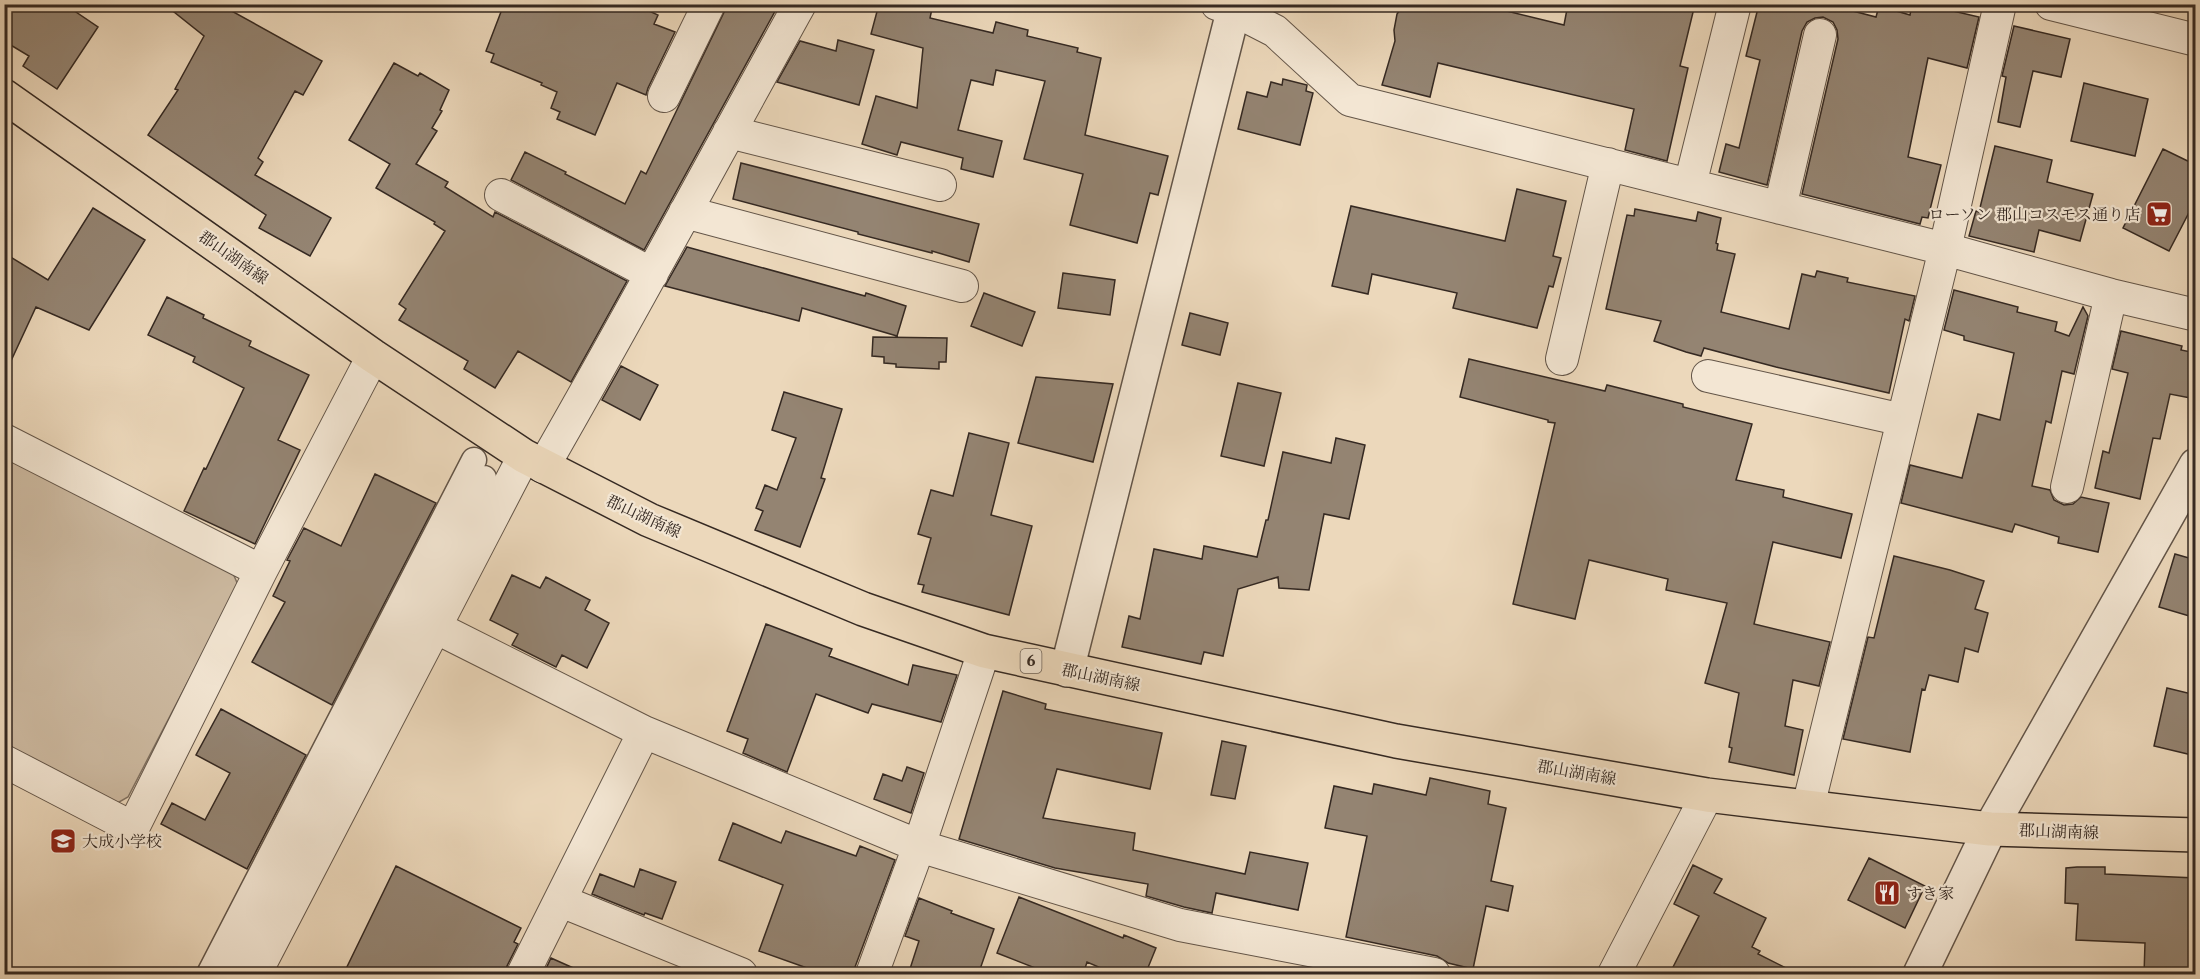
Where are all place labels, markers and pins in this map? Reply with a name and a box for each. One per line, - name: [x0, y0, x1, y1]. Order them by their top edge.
- supermarket icon: ローソン 郡山コスモス通り店: [2144, 199, 2174, 229]
- place label: ローソン 郡山コスモス通り店: [1928, 204, 2140, 224]
- school or university icon: 大成小学校: [48, 826, 78, 856]
- place label: 大成小学校: [82, 831, 162, 851]
- restaurant icon: すき家: [1872, 878, 1902, 908]
- place label: すき家: [1906, 883, 1954, 903]

